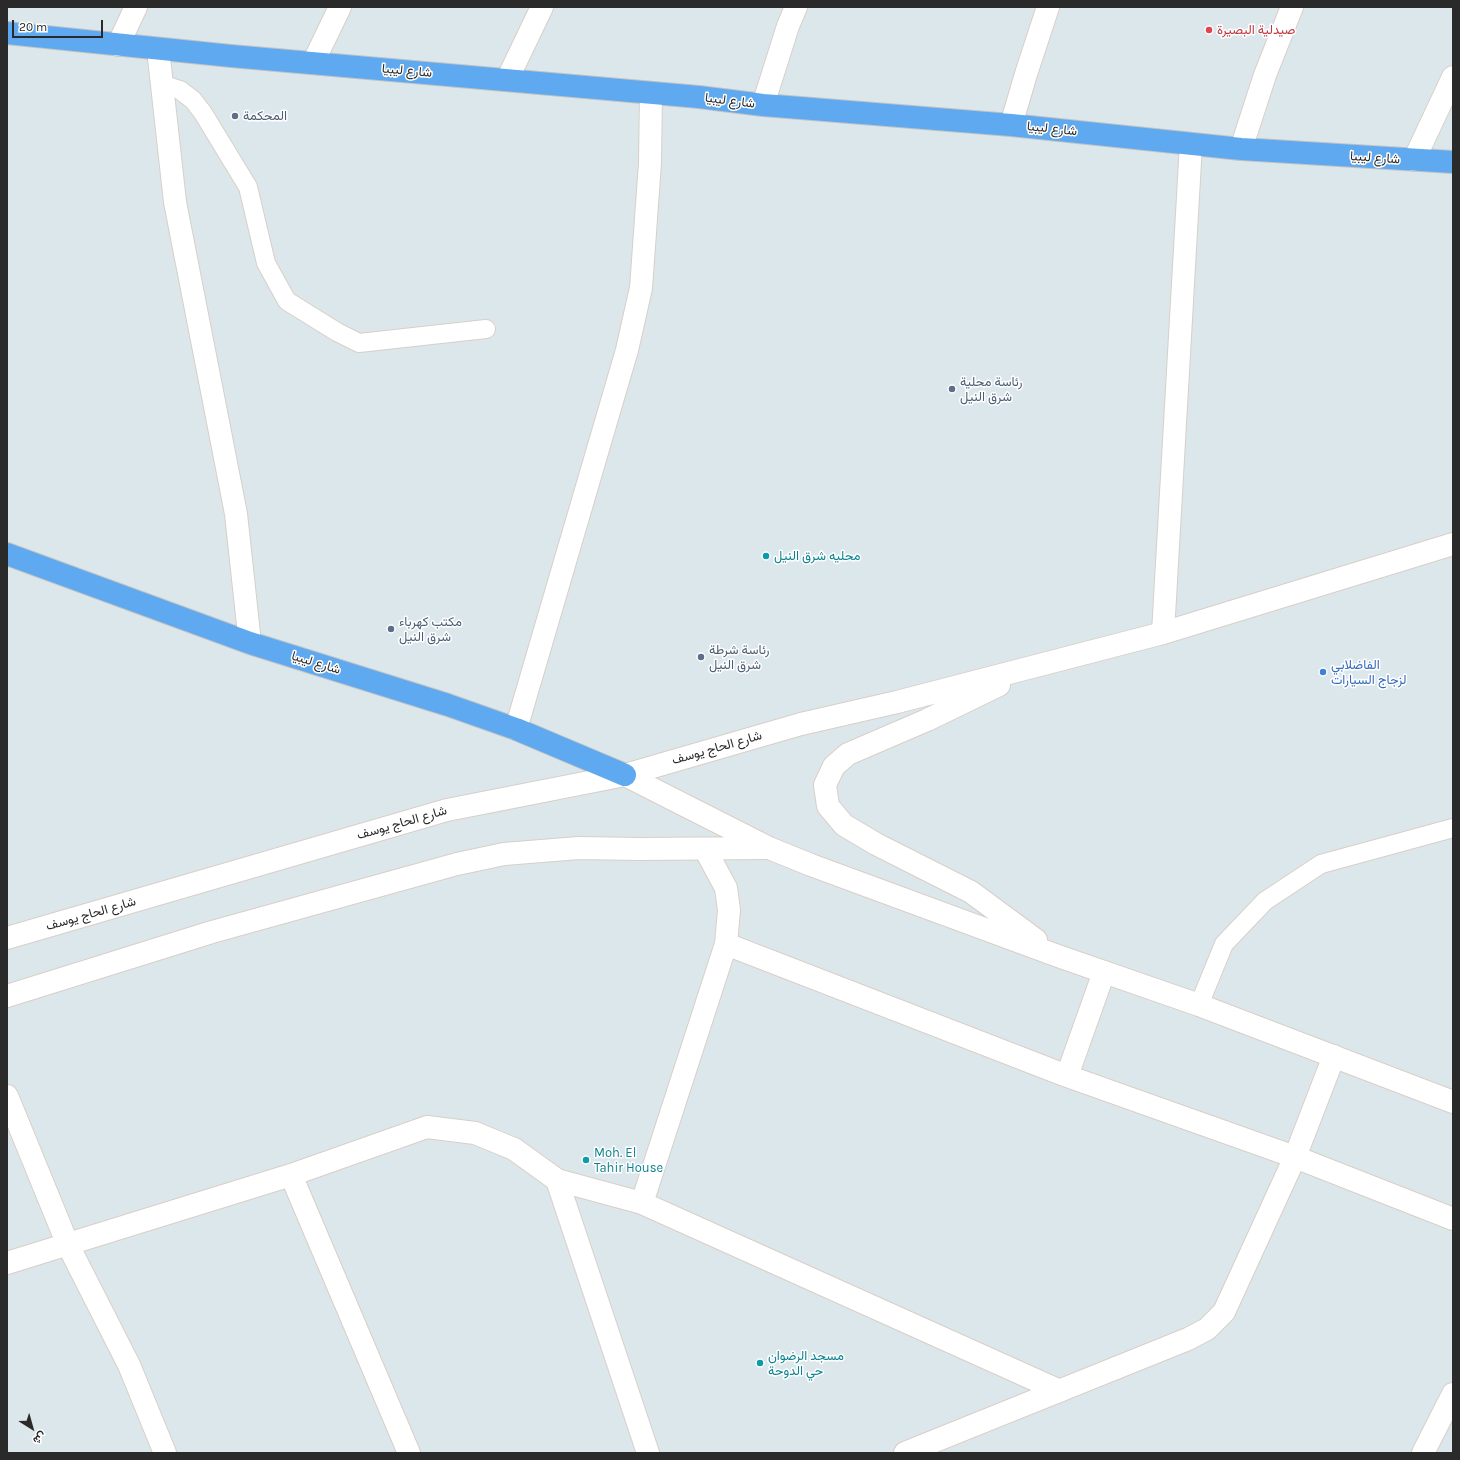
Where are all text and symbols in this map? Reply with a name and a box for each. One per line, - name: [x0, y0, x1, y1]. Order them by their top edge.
- scale bar: [14, 12, 105, 38]
- text: 20 m: [19, 20, 47, 34]
- place label: صيدلية البصيرة: [1217, 22, 1295, 38]
- marker: صيدلية البصيرة: [1204, 25, 1214, 35]
- street label: شارع ليبيا: [381, 61, 433, 81]
- street label: شارع ليبيا: [704, 90, 756, 112]
- place label: المحكمة: [243, 108, 287, 124]
- marker: المحكمة: [230, 111, 240, 121]
- street label: شارع ليبيا: [1026, 119, 1078, 139]
- street label: شارع ليبيا: [1349, 148, 1401, 168]
- place label: رئاسة محلية شرق النيل: [960, 374, 1022, 405]
- marker: رئاسة محلية شرق النيل: [947, 384, 957, 394]
- place label: محليه شرق النيل: [774, 548, 860, 564]
- marker: محليه شرق النيل: [761, 551, 771, 561]
- place label: مكتب كهرباء شرق النيل: [399, 614, 462, 645]
- marker: مكتب كهرباء شرق النيل: [386, 624, 396, 634]
- place label: رئاسة شرطة شرق النيل: [709, 642, 769, 673]
- street label: شارع ليبيا: [290, 648, 342, 678]
- marker: رئاسة شرطة شرق النيل: [696, 652, 706, 662]
- place label: الفاضلابي لزجاج السيارات: [1331, 657, 1406, 688]
- marker: الفاضلابي لزجاج السيارات: [1318, 667, 1328, 677]
- street label: شارع الحاج يوسف: [670, 728, 764, 768]
- street label: شارع الحاج يوسف: [355, 803, 449, 843]
- street label: شارع الحاج يوسف: [44, 894, 138, 934]
- place label: Moh. El Tahir House: [594, 1145, 663, 1176]
- marker: Moh. El Tahir House: [581, 1155, 591, 1165]
- place label: مسجد الرضوان حي الدوحة: [768, 1348, 844, 1379]
- marker: مسجد الرضوان حي الدوحة: [755, 1358, 765, 1368]
- north arrow: [12, 1408, 52, 1448]
- text: ش: [30, 1429, 49, 1447]

